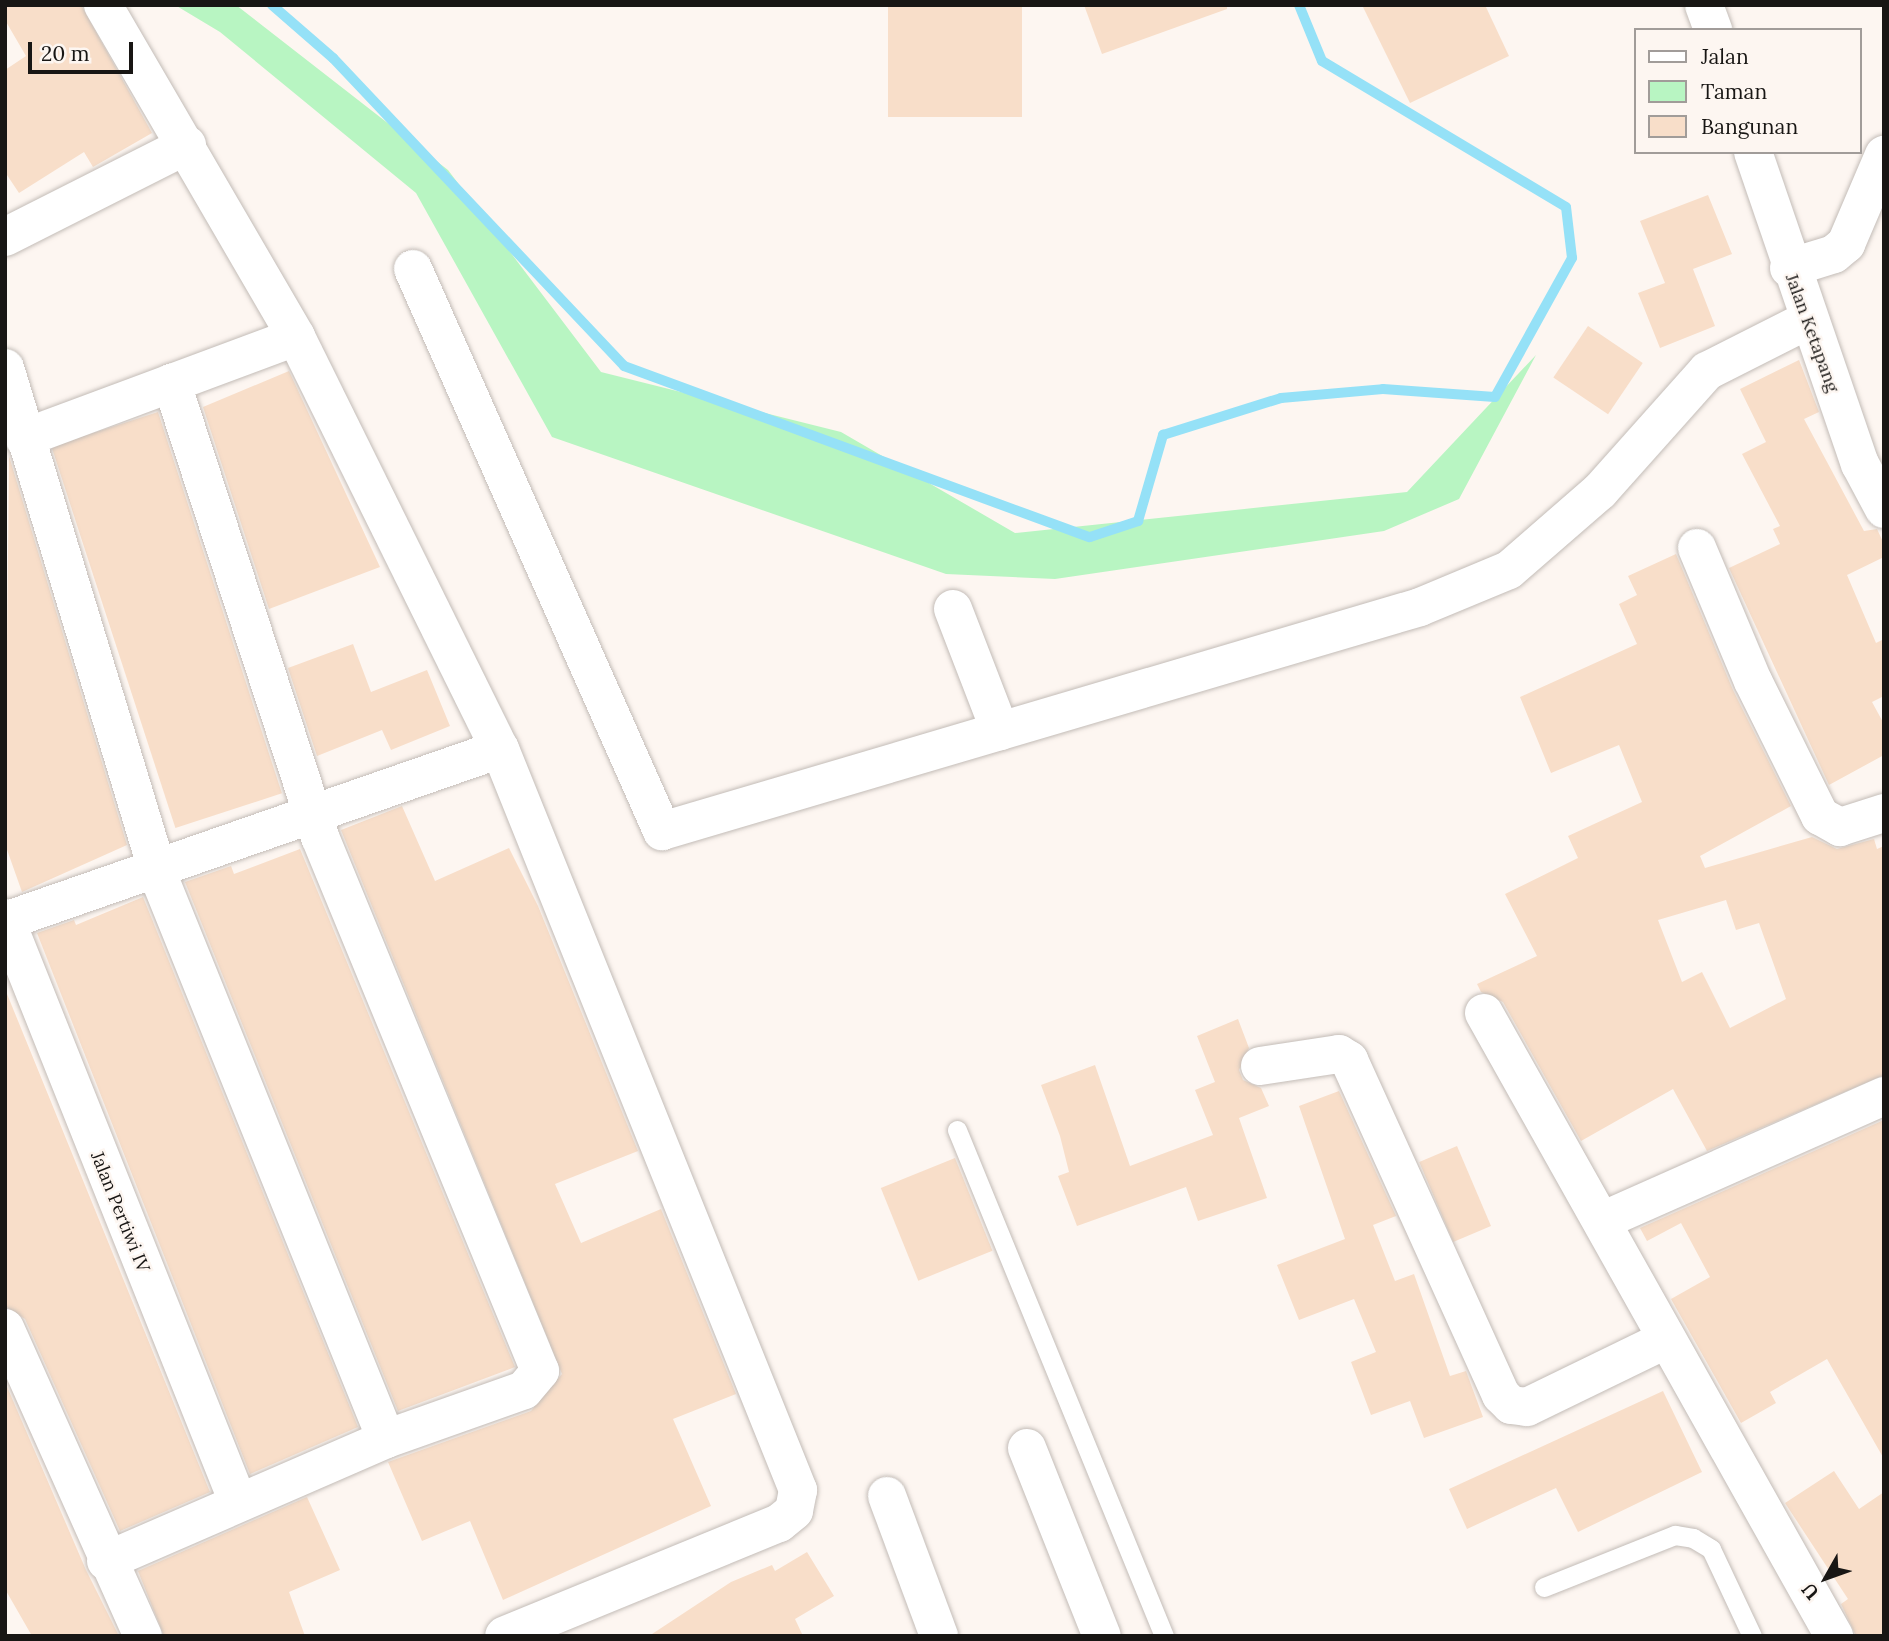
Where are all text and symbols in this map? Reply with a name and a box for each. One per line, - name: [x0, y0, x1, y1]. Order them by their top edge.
- scale bar: [32, 28, 136, 72]
- legend: [1633, 28, 1861, 154]
- text: 20 m: [41, 40, 90, 67]
- text: Jalan: [1701, 43, 1749, 70]
- text: Taman: [1701, 78, 1767, 105]
- text: Bangunan: [1701, 113, 1798, 140]
- street label: Jalan Ketapang: [1781, 271, 1843, 395]
- street label: Jalan Pertiwi IV: [86, 1149, 154, 1275]
- north arrow: [1791, 1543, 1861, 1613]
- text: U: [1796, 1578, 1824, 1605]

